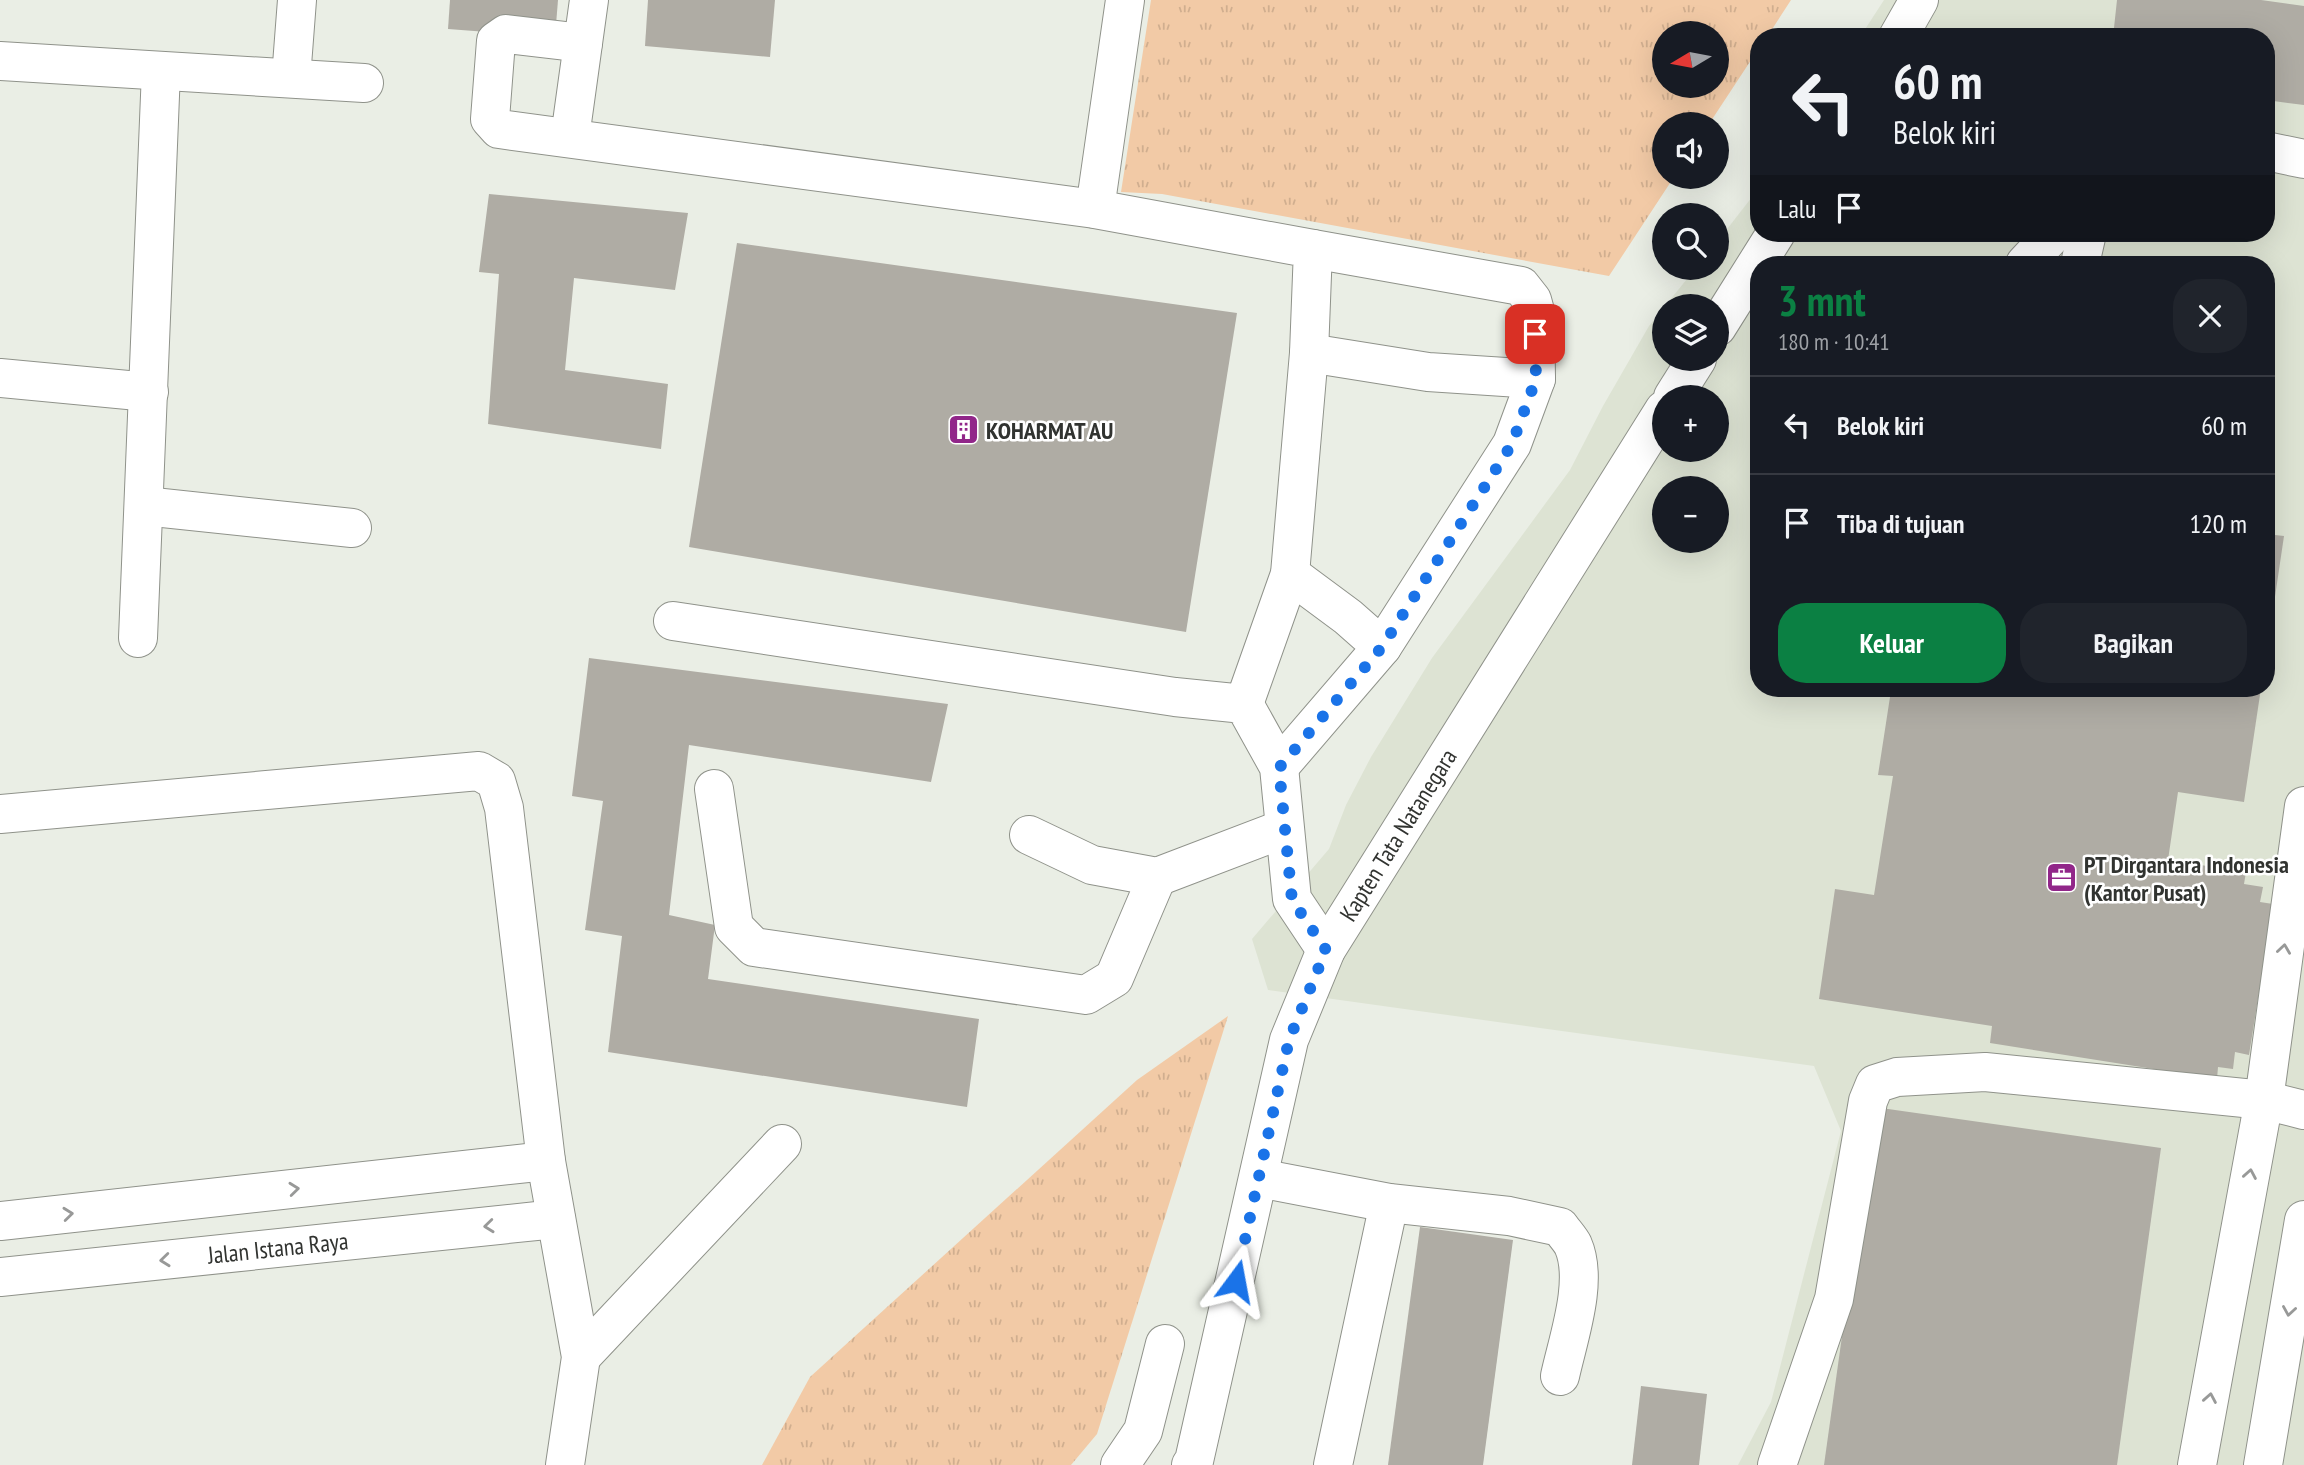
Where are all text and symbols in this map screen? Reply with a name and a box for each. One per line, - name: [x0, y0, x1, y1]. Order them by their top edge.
- north arrow: [1652, 21, 1729, 98]
- map controls: [1652, 21, 1729, 553]
- text: 60 m: [1893, 49, 1982, 113]
- icon: left: [1778, 56, 1869, 147]
- text: Belok kiri: [1893, 111, 1996, 153]
- button: sound: [1652, 112, 1729, 189]
- icon: arrive: [1830, 189, 1868, 227]
- text: Lalu: [1778, 192, 1816, 225]
- button: search: [1652, 203, 1729, 280]
- text: 3 mnt: [1778, 273, 1866, 328]
- button: close: [2173, 279, 2247, 353]
- button: layers: [1652, 294, 1729, 371]
- pin: [1505, 304, 1565, 364]
- icon: arrive: [1516, 315, 1554, 353]
- text: 180 m · 10:41: [1778, 327, 1890, 356]
- button: +: [1652, 385, 1729, 462]
- icon: left: [1778, 406, 1816, 444]
- text: Belok kiri: [1837, 409, 1924, 442]
- text: 60 m: [2201, 409, 2247, 442]
- building icon: KOHARMAT AU: [946, 413, 980, 447]
- place label: KOHARMAT AU: [986, 415, 1113, 446]
- button: −: [1652, 476, 1729, 553]
- icon: arrive: [1778, 504, 1816, 542]
- text: Tiba di tujuan: [1837, 507, 1965, 540]
- text: 120 m: [2189, 507, 2247, 540]
- button: Keluar: [1778, 603, 2006, 683]
- button: Bagikan: [2020, 603, 2247, 683]
- street label: Kapten Tata Natanegara: [1333, 743, 1463, 927]
- place label: PT Dirgantara Indonesia (Kantor Pusat): [2084, 849, 2289, 908]
- office icon: PT Dirgantara Indonesia (Kantor Pusat): [2044, 861, 2078, 895]
- one-way arrow: [2276, 943, 2291, 955]
- one-way arrow: [2242, 1168, 2257, 1180]
- one-way arrow: [288, 1181, 300, 1196]
- one-way arrow: [62, 1206, 74, 1221]
- one-way arrow: [483, 1218, 494, 1233]
- street label: Jalan Istana Raya: [205, 1225, 350, 1271]
- position arrow: [1199, 1244, 1273, 1318]
- one-way arrow: [159, 1252, 170, 1267]
- one-way arrow: [2282, 1305, 2297, 1317]
- one-way arrow: [2201, 1392, 2216, 1404]

